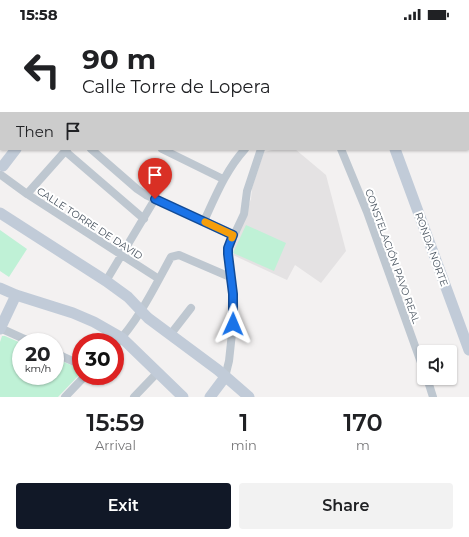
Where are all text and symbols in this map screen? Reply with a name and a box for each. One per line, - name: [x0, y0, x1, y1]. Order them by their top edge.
- text: 15:58: [20, 5, 58, 24]
- text: 90 m: [82, 42, 156, 76]
- icon: left: [16, 44, 68, 96]
- text: Calle Torre de Lopera: [82, 76, 271, 98]
- icon: arrive: [62, 120, 84, 142]
- text: Then: [16, 122, 54, 141]
- pin: [138, 158, 172, 199]
- icon: arrive: [144, 164, 166, 186]
- street label: CALLE TORRE DE DAVID: [34, 184, 145, 263]
- street label: CONSTELACIÓN PAVO REAL: [362, 187, 423, 325]
- street label: RONDA NORTE: [412, 210, 451, 288]
- position arrow: [212, 303, 254, 345]
- speed limit sign: 30: [72, 333, 124, 385]
- text: 20: [25, 342, 51, 366]
- map controls: [417, 345, 457, 385]
- button: sound: [417, 345, 457, 385]
- text: km/h: [25, 362, 51, 375]
- text: 15:59: [86, 408, 144, 437]
- text: 1: [239, 408, 248, 437]
- text: 170: [343, 408, 383, 437]
- text: Arrival: [95, 437, 136, 453]
- text: min: [231, 437, 257, 453]
- text: m: [356, 437, 370, 453]
- button: Exit: [16, 483, 231, 529]
- button: Share: [239, 483, 453, 529]

